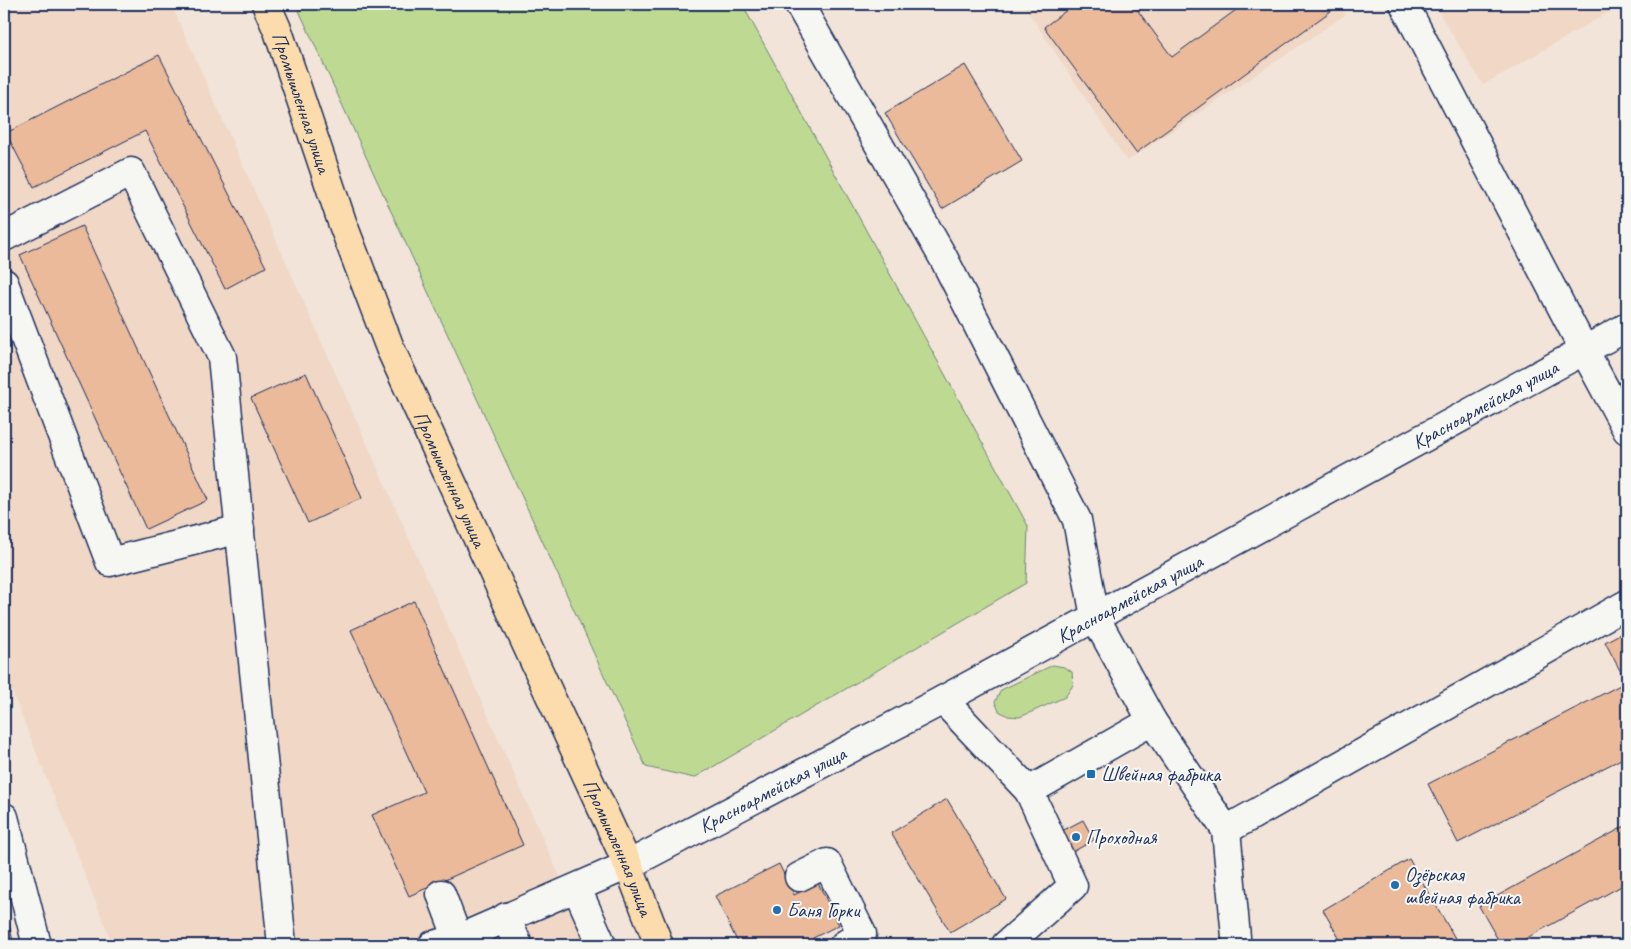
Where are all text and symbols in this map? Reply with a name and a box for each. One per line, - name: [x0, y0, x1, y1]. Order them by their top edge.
- street label: Промышленная улица: [267, 29, 338, 178]
- street label: Красноармейская улица: [1408, 354, 1564, 454]
- street label: Промышленная улица: [408, 407, 493, 553]
- street label: Красноармейская улица: [1052, 548, 1208, 648]
- street label: Красноармейская улица: [695, 740, 852, 838]
- place label: Швейная фабрика: [1101, 762, 1222, 787]
- marker: Швейная фабрика: [1085, 768, 1097, 780]
- street label: Промышленная улица: [578, 775, 660, 921]
- place label: Проходная: [1086, 825, 1158, 850]
- marker: Проходная: [1070, 831, 1082, 843]
- place label: Озёрская швейная фабрика: [1405, 862, 1522, 910]
- marker: Озёрская швейная фабрика: [1389, 879, 1401, 891]
- place label: Баня Горки: [787, 898, 861, 923]
- marker: Баня Горки: [771, 904, 783, 916]

